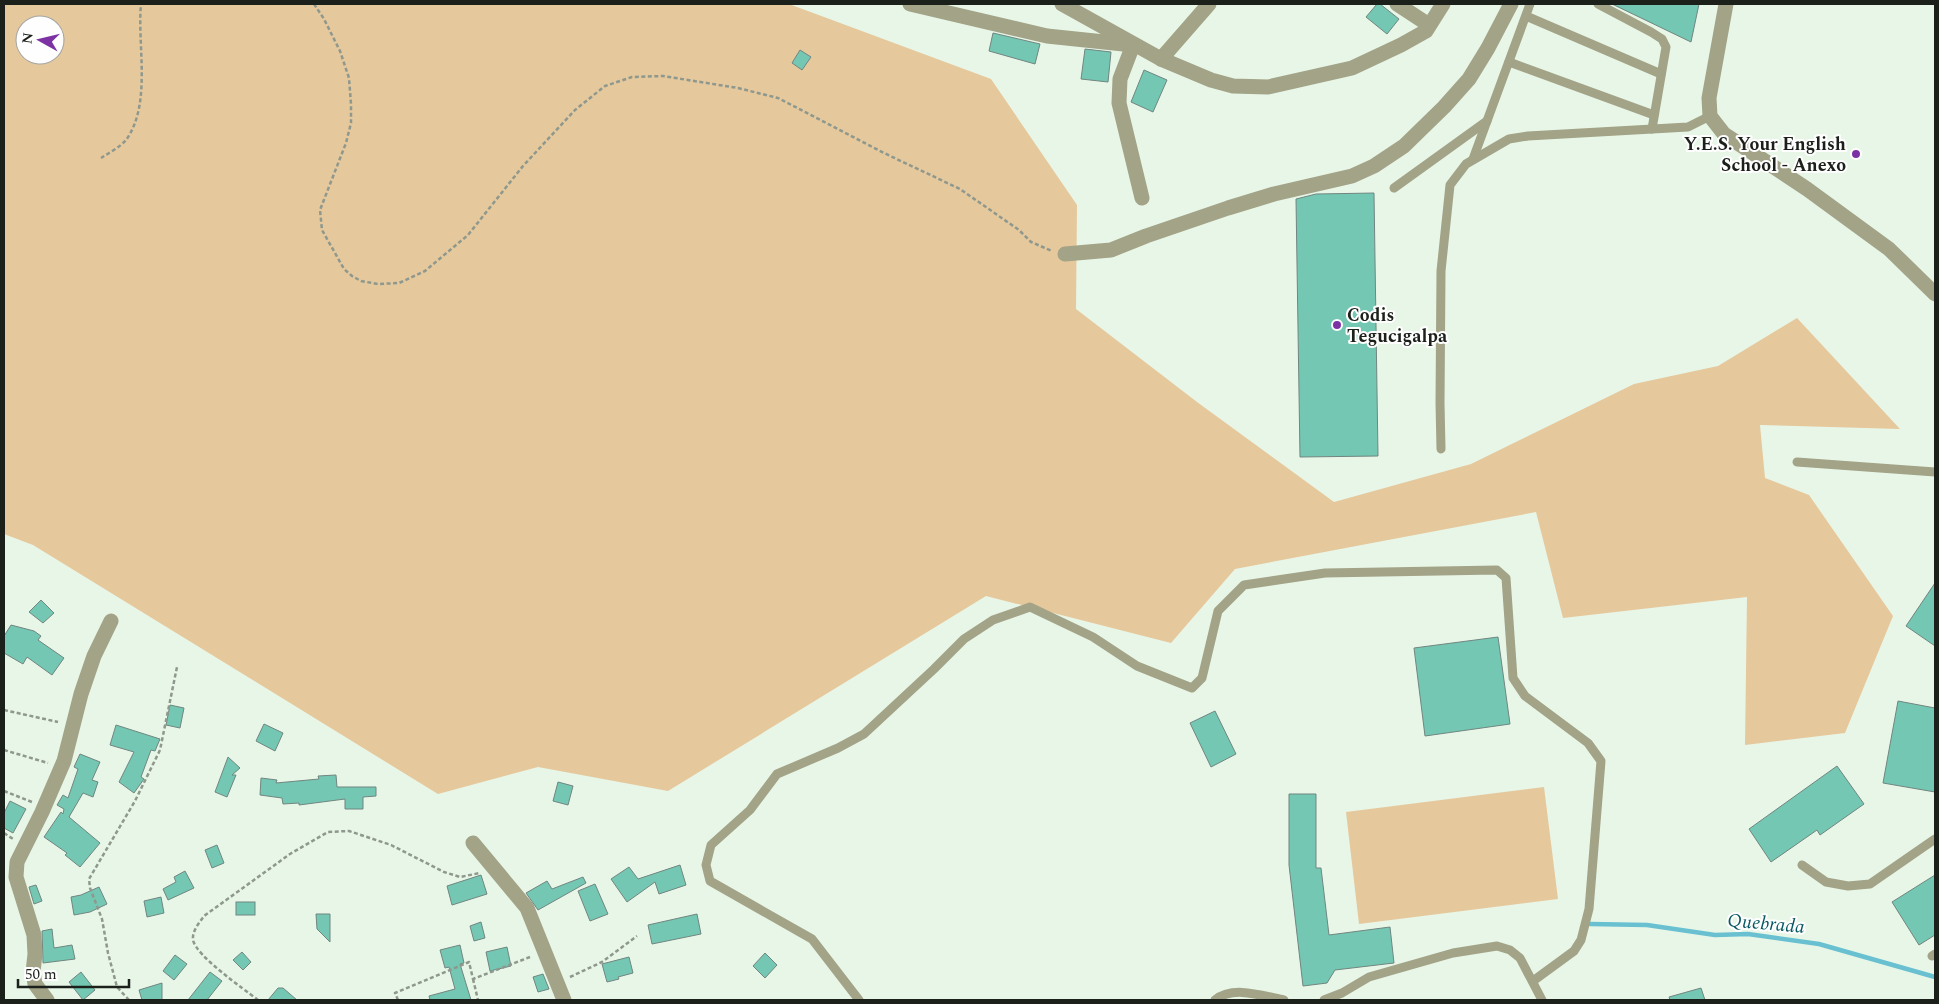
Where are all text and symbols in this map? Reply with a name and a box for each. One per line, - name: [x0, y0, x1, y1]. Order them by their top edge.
- north arrow: [15, 15, 65, 65]
- text: N: [16, 31, 39, 45]
- place label: Y.E.S. Your English School - Anexo: [1684, 131, 1846, 179]
- marker: Y.E.S. Your English School - Anexo: [1850, 148, 1862, 160]
- place label: Codis Tegucigalpa: [1347, 302, 1448, 350]
- marker: Codis Tegucigalpa: [1331, 319, 1343, 331]
- water label: Quebrada: [1726, 906, 1806, 942]
- scale bar: [18, 956, 129, 988]
- text: 50 m: [25, 963, 57, 986]

